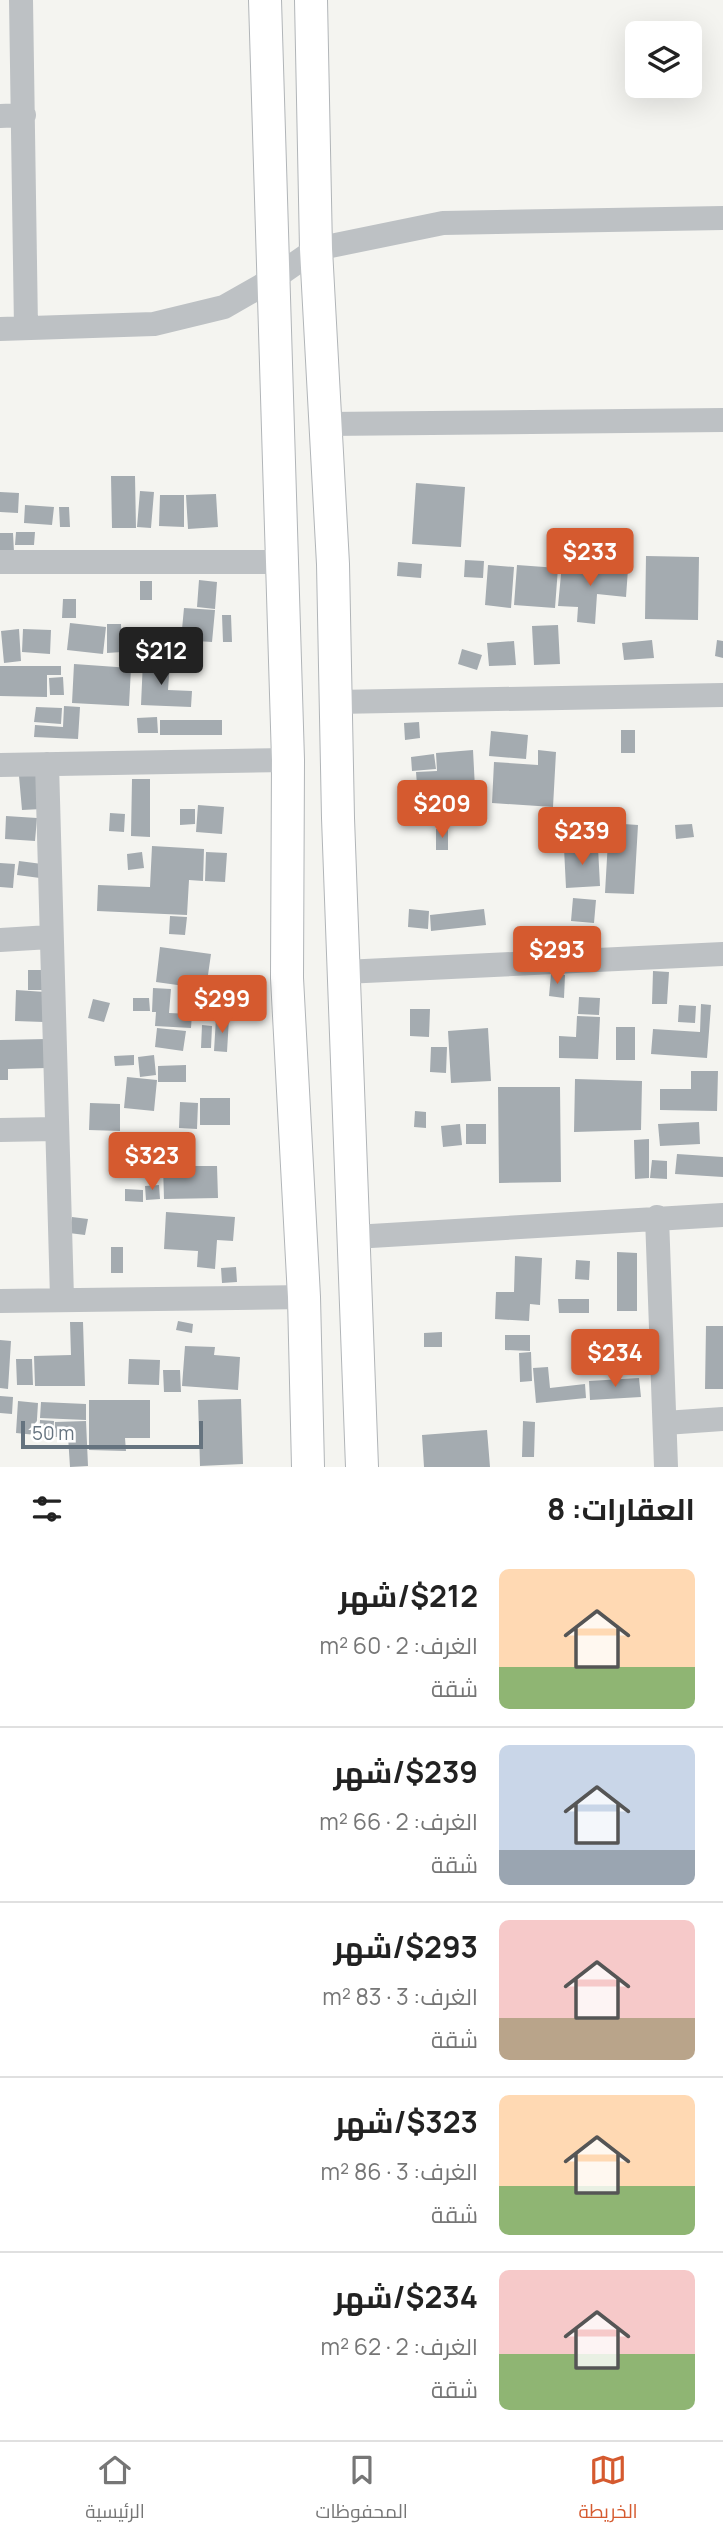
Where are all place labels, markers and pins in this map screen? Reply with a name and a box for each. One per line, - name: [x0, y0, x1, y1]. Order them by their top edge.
- pin: $233: [549, 528, 631, 588]
- pin: $212: [120, 628, 202, 687]
- pin: $209: [401, 780, 483, 840]
- pin: $239: [541, 808, 623, 867]
- pin: $293: [516, 926, 598, 986]
- pin: $299: [181, 976, 263, 1035]
- pin: $323: [111, 1132, 193, 1192]
- pin: $234: [574, 1330, 656, 1389]

